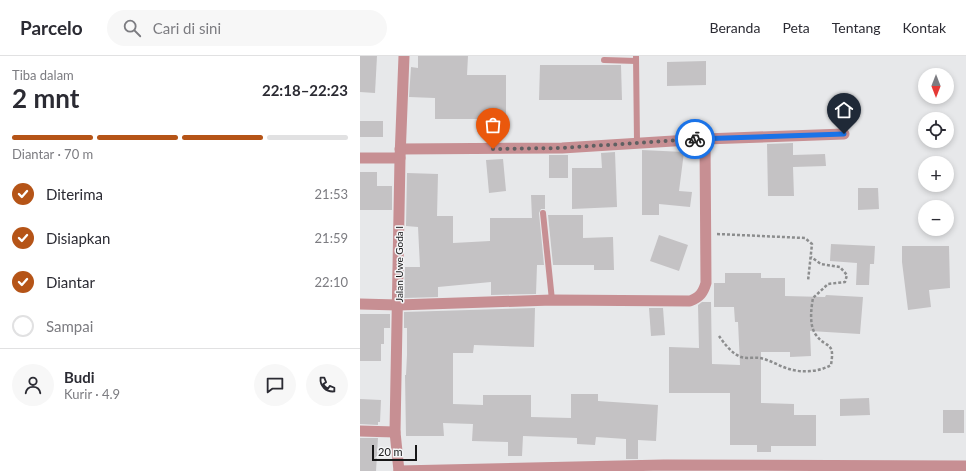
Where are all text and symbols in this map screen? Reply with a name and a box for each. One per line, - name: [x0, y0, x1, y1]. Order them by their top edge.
- search box: [107, 10, 387, 46]
- text: Parcelo: [20, 16, 83, 39]
- icon: search: [121, 17, 143, 39]
- text: Cari di sini: [153, 19, 221, 37]
- text: Beranda: [710, 19, 760, 36]
- text: Peta: [782, 19, 810, 36]
- text: Tentang: [832, 19, 881, 36]
- text: Kontak: [903, 19, 946, 36]
- text: Tiba dalam: [12, 67, 74, 83]
- north arrow: [918, 68, 954, 104]
- map controls: [918, 68, 954, 236]
- text: 22:18–22:23: [262, 81, 348, 99]
- text: 2 mnt: [12, 82, 79, 114]
- pin: [827, 93, 861, 134]
- icon: home: [833, 99, 855, 121]
- pin: [476, 108, 510, 149]
- button: locate: [918, 112, 954, 148]
- icon: bag: [482, 114, 504, 136]
- courier: [675, 119, 715, 159]
- icon: bike: [684, 128, 706, 150]
- text: Diantar · 70 m: [12, 146, 93, 162]
- button: +: [918, 156, 954, 192]
- icon: check: [12, 183, 34, 205]
- text: Diterima: [46, 185, 103, 203]
- text: 21:53: [315, 186, 348, 202]
- button: −: [918, 200, 954, 236]
- street label: Jalan Uwe Goda I: [393, 226, 405, 302]
- icon: check: [12, 227, 34, 249]
- text: Disiapkan: [46, 229, 110, 247]
- text: 21:59: [315, 230, 348, 246]
- icon: check: [12, 271, 34, 293]
- text: Diantar: [46, 273, 95, 291]
- text: 22:10: [315, 274, 348, 290]
- text: Sampai: [46, 317, 93, 335]
- button: person: [12, 364, 54, 406]
- button: chat: [254, 364, 296, 406]
- button: phone: [306, 364, 348, 406]
- text: Budi: [64, 368, 95, 386]
- text: Kurir · 4.9: [64, 386, 120, 402]
- scale bar: [372, 443, 417, 462]
- text: 20 m: [378, 445, 403, 458]

